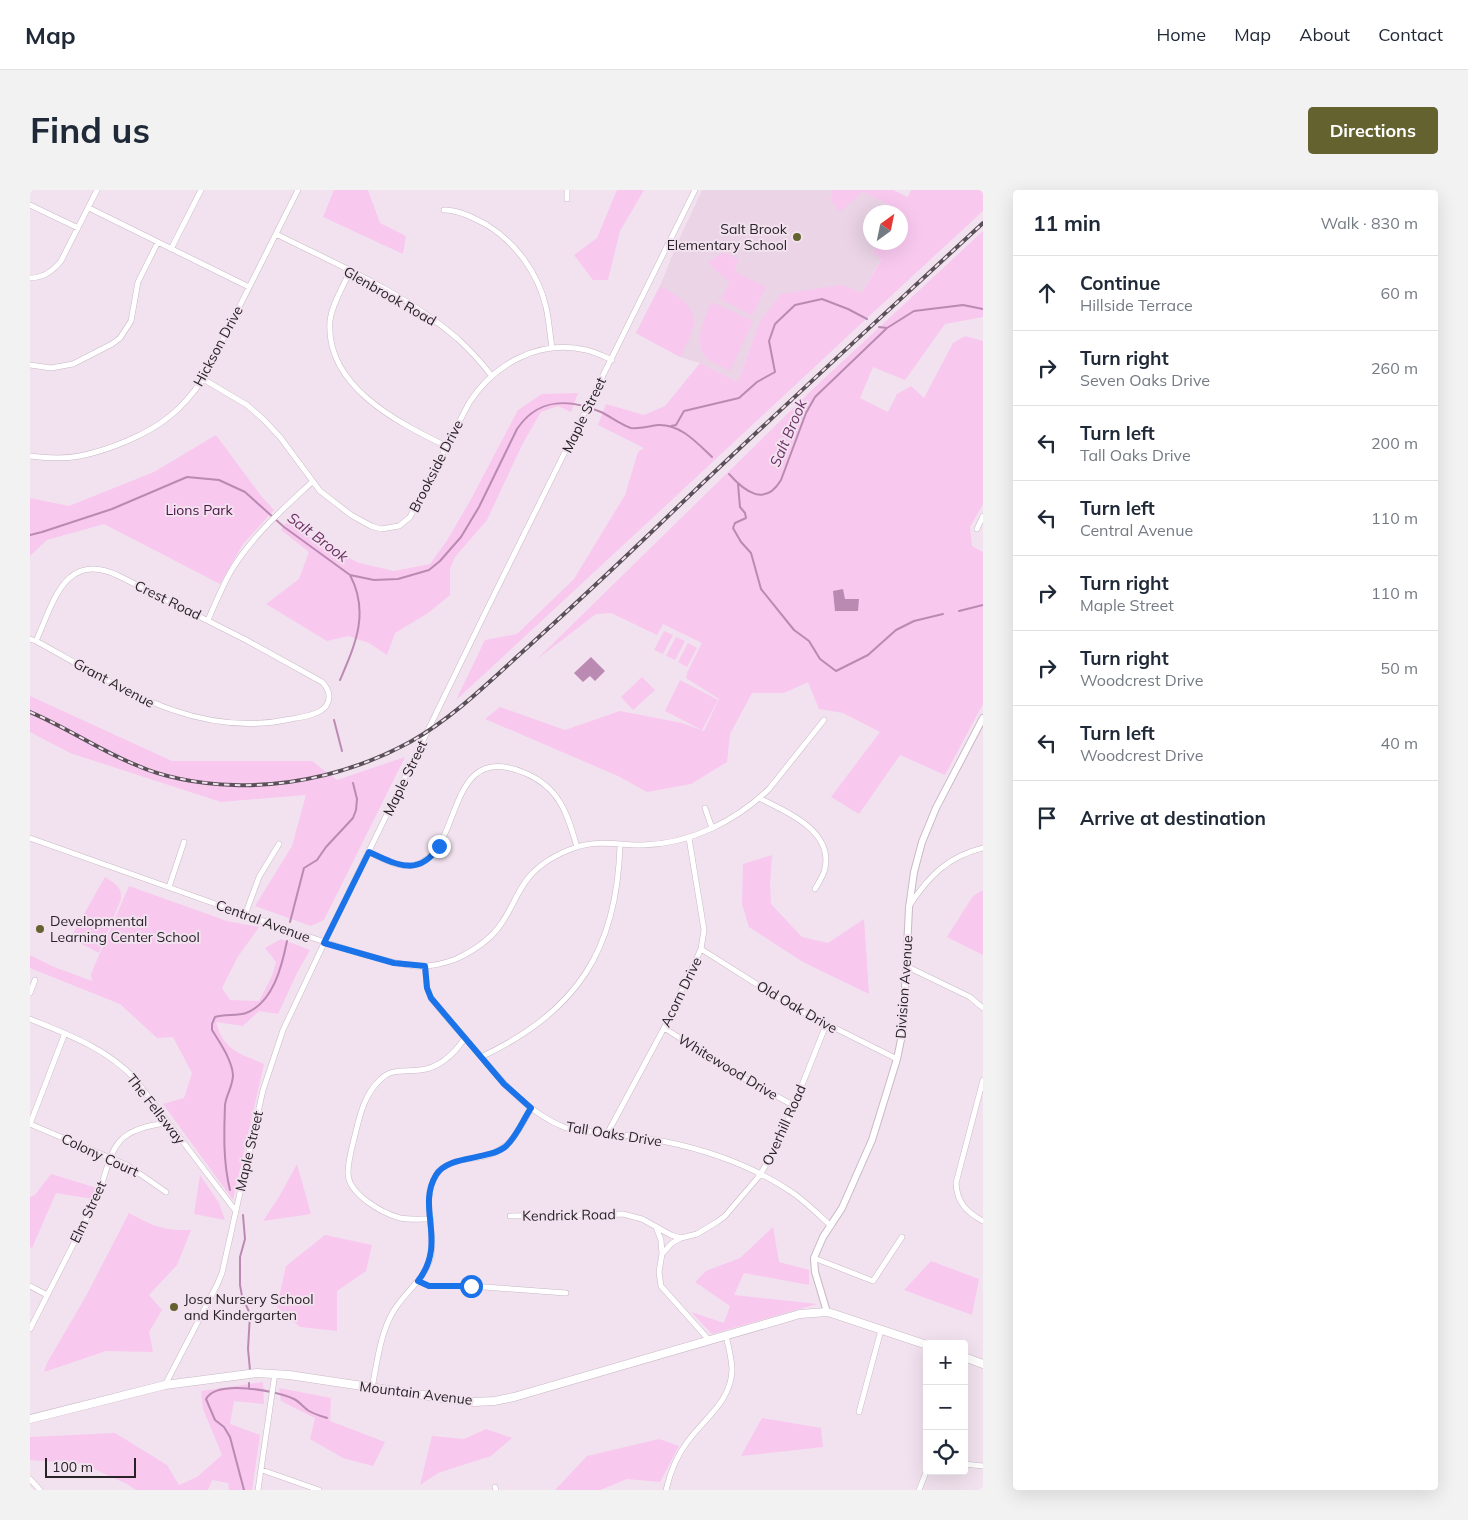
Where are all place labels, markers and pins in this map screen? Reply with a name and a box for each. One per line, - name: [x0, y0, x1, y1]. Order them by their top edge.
- place label: Salt Brook Elementary School: [667, 220, 788, 254]
- marker: Salt Brook Elementary School: [791, 231, 803, 243]
- place label: Developmental Learning Center School: [50, 912, 200, 946]
- marker: Developmental Learning Center School: [34, 923, 46, 935]
- place label: Josa Nursery School and Kindergarten: [184, 1290, 313, 1324]
- marker: Josa Nursery School and Kindergarten: [168, 1301, 180, 1313]

